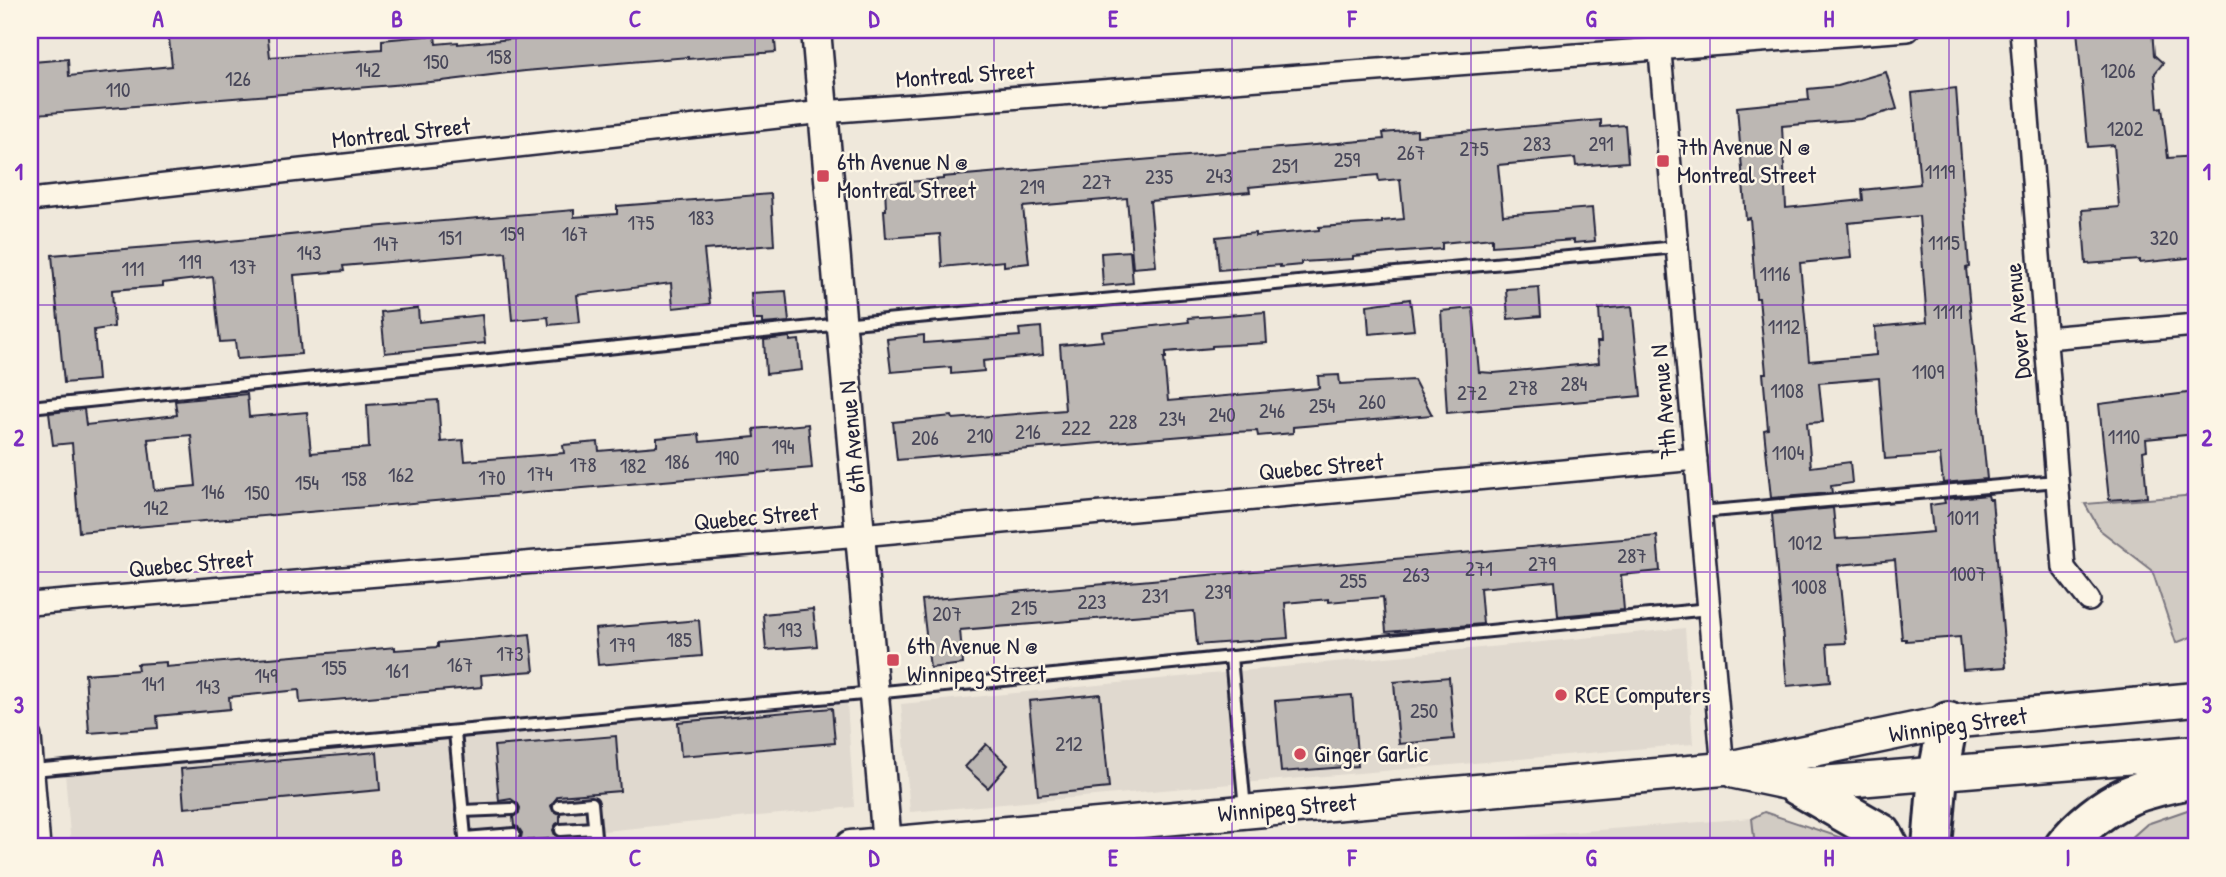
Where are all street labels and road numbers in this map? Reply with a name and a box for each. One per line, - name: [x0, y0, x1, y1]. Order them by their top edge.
- street label: Montreal Street: [894, 53, 1036, 95]
- street label: Montreal Street: [330, 109, 472, 155]
- street label: Dover Avenue: [1996, 262, 2038, 380]
- street label: 7th Avenue N: [1642, 343, 1684, 461]
- street label: 6th Avenue N: [830, 380, 872, 495]
- street label: Quebec Street: [1257, 445, 1385, 487]
- street label: Quebec Street: [692, 495, 820, 537]
- street label: Quebec Street: [127, 542, 255, 584]
- street label: Winnipeg Street: [1887, 698, 2030, 750]
- street label: Winnipeg Street: [1216, 785, 1358, 829]

